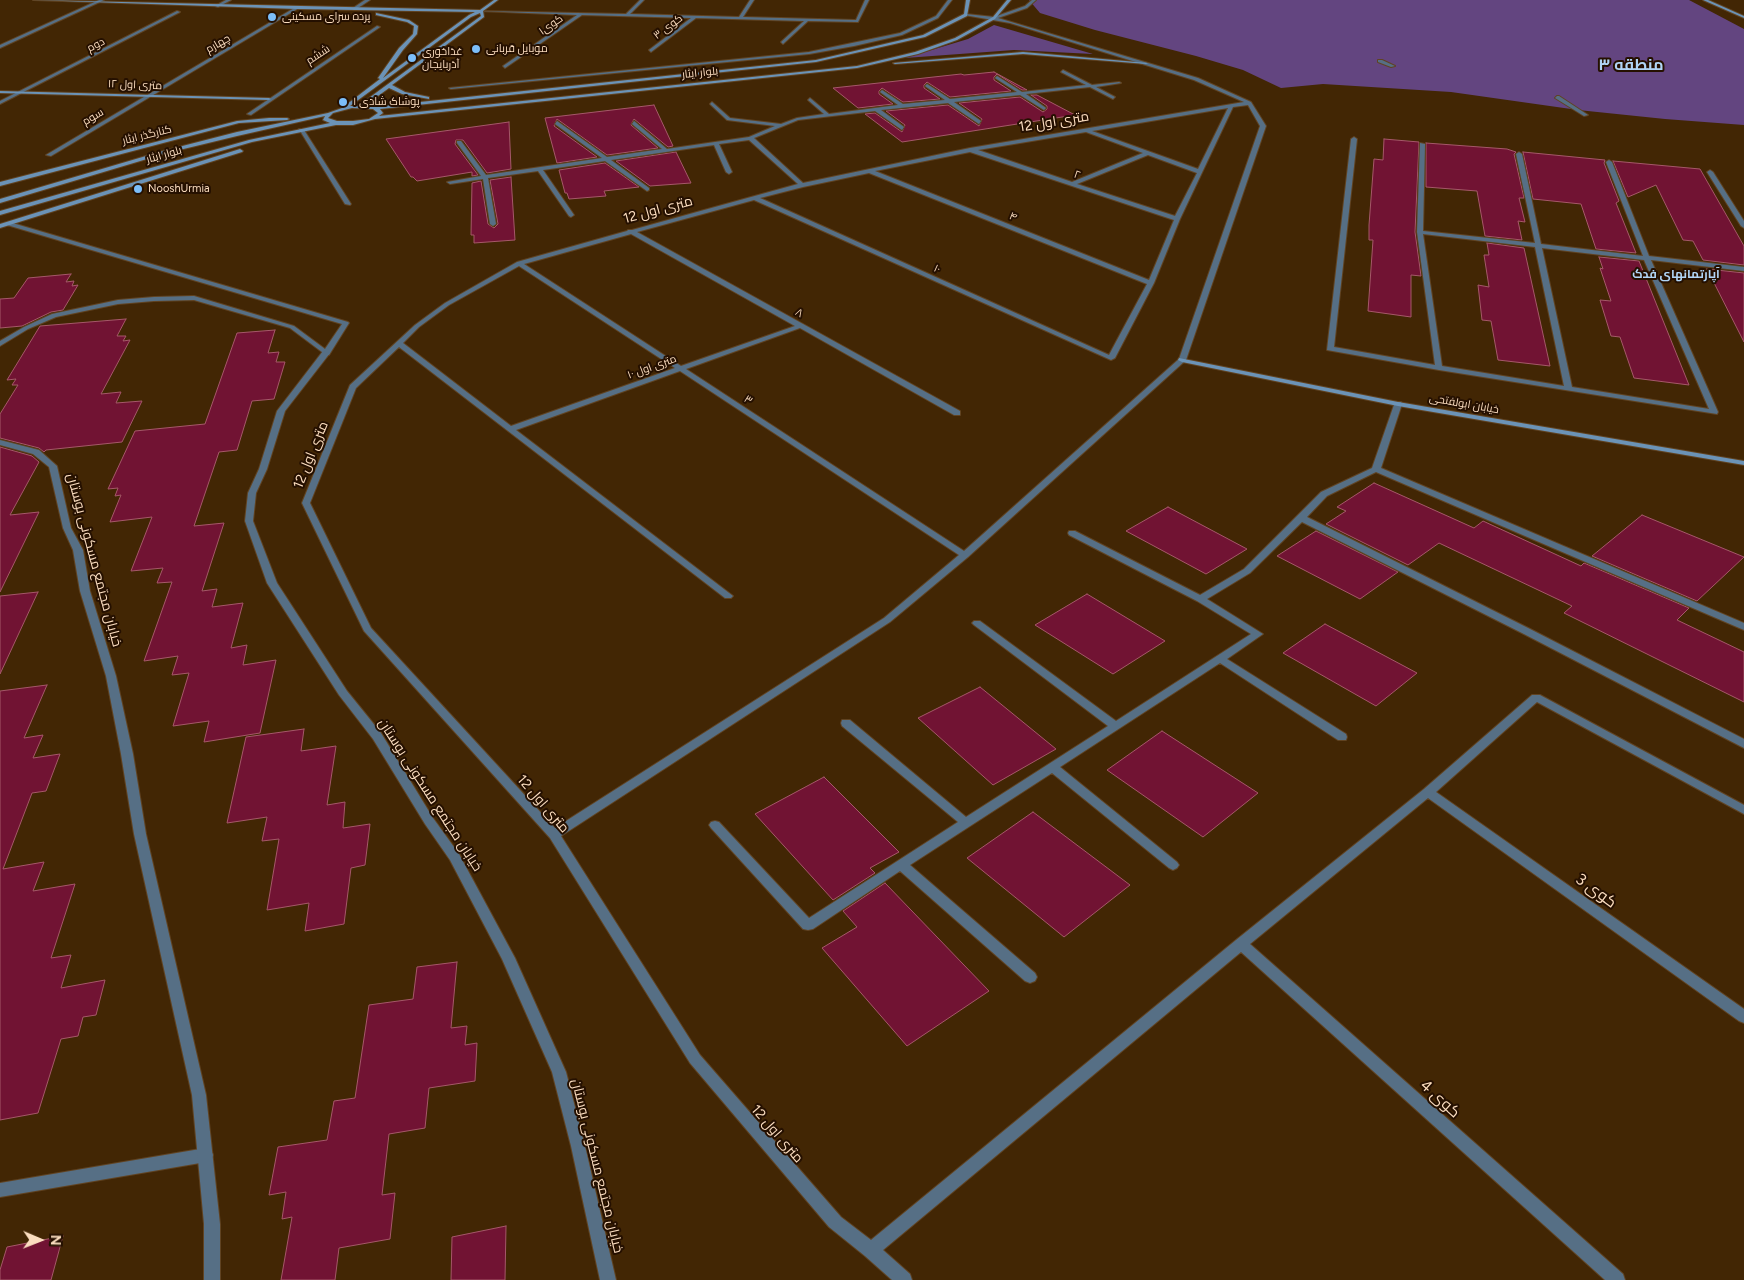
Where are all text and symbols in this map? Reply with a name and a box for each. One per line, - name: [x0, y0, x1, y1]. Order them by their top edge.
- place label: پرده سرای مسکینی: [282, 10, 370, 24]
- marker: پرده سرای مسکینی: [266, 11, 278, 23]
- street label: کوی۱: [536, 12, 566, 38]
- street label: کوی ۳: [651, 12, 685, 42]
- street label: چهارم: [203, 32, 233, 56]
- street label: دوم: [85, 35, 107, 55]
- street label: ششم: [304, 42, 332, 68]
- place label: موبایل قربانی: [486, 42, 548, 56]
- marker: موبایل قربانی: [470, 43, 482, 55]
- place label: غذاخوری آذربایجان: [422, 45, 463, 71]
- marker: غذاخوری آذربایجان: [406, 52, 418, 64]
- district label: منطقه ۳: [1598, 55, 1664, 75]
- street label: بلوار ایثار: [681, 65, 719, 81]
- street label: ۱۲ متری اول: [108, 77, 162, 93]
- place label: پوشاک شادی ۱: [353, 95, 420, 109]
- marker: پوشاک شادی ۱: [337, 96, 349, 108]
- street label: سوم: [80, 106, 106, 128]
- street label: 12 متری اول: [1018, 108, 1090, 136]
- street label: کنارگذر ایثار: [121, 122, 173, 148]
- street label: بلوار ایثار: [145, 144, 183, 166]
- street label: ۲: [1072, 168, 1082, 182]
- place label: NooshUrmia: [148, 182, 210, 196]
- marker: NooshUrmia: [132, 183, 144, 195]
- street label: 12 متری اول: [621, 193, 695, 227]
- street label: ۴: [1007, 210, 1019, 224]
- street label: ۱۰: [932, 262, 942, 276]
- district label: آپارتمانهای فدک: [1632, 267, 1720, 281]
- street label: ۸: [793, 306, 805, 320]
- street label: ۱۰ متری اول: [626, 352, 678, 382]
- street label: خیابان ابولفتحی: [1428, 391, 1500, 417]
- street label: ۳: [741, 392, 755, 408]
- street label: 12 متری اول: [290, 419, 332, 491]
- street label: خیابان مجتمع مسکونی بوستان: [63, 471, 125, 649]
- street label: خیابان مجتمع مسکونی بوستان: [374, 715, 486, 875]
- street label: 12 متری اول: [513, 772, 573, 836]
- street label: کوی 3: [1572, 870, 1620, 912]
- street label: کوی 4: [1416, 1076, 1464, 1122]
- street label: خیابان مجتمع مسکونی بوستان: [567, 1077, 627, 1255]
- street label: 12 متری اول: [747, 1102, 807, 1166]
- north arrow: [15, 1215, 65, 1265]
- text: N: [47, 1235, 64, 1246]

